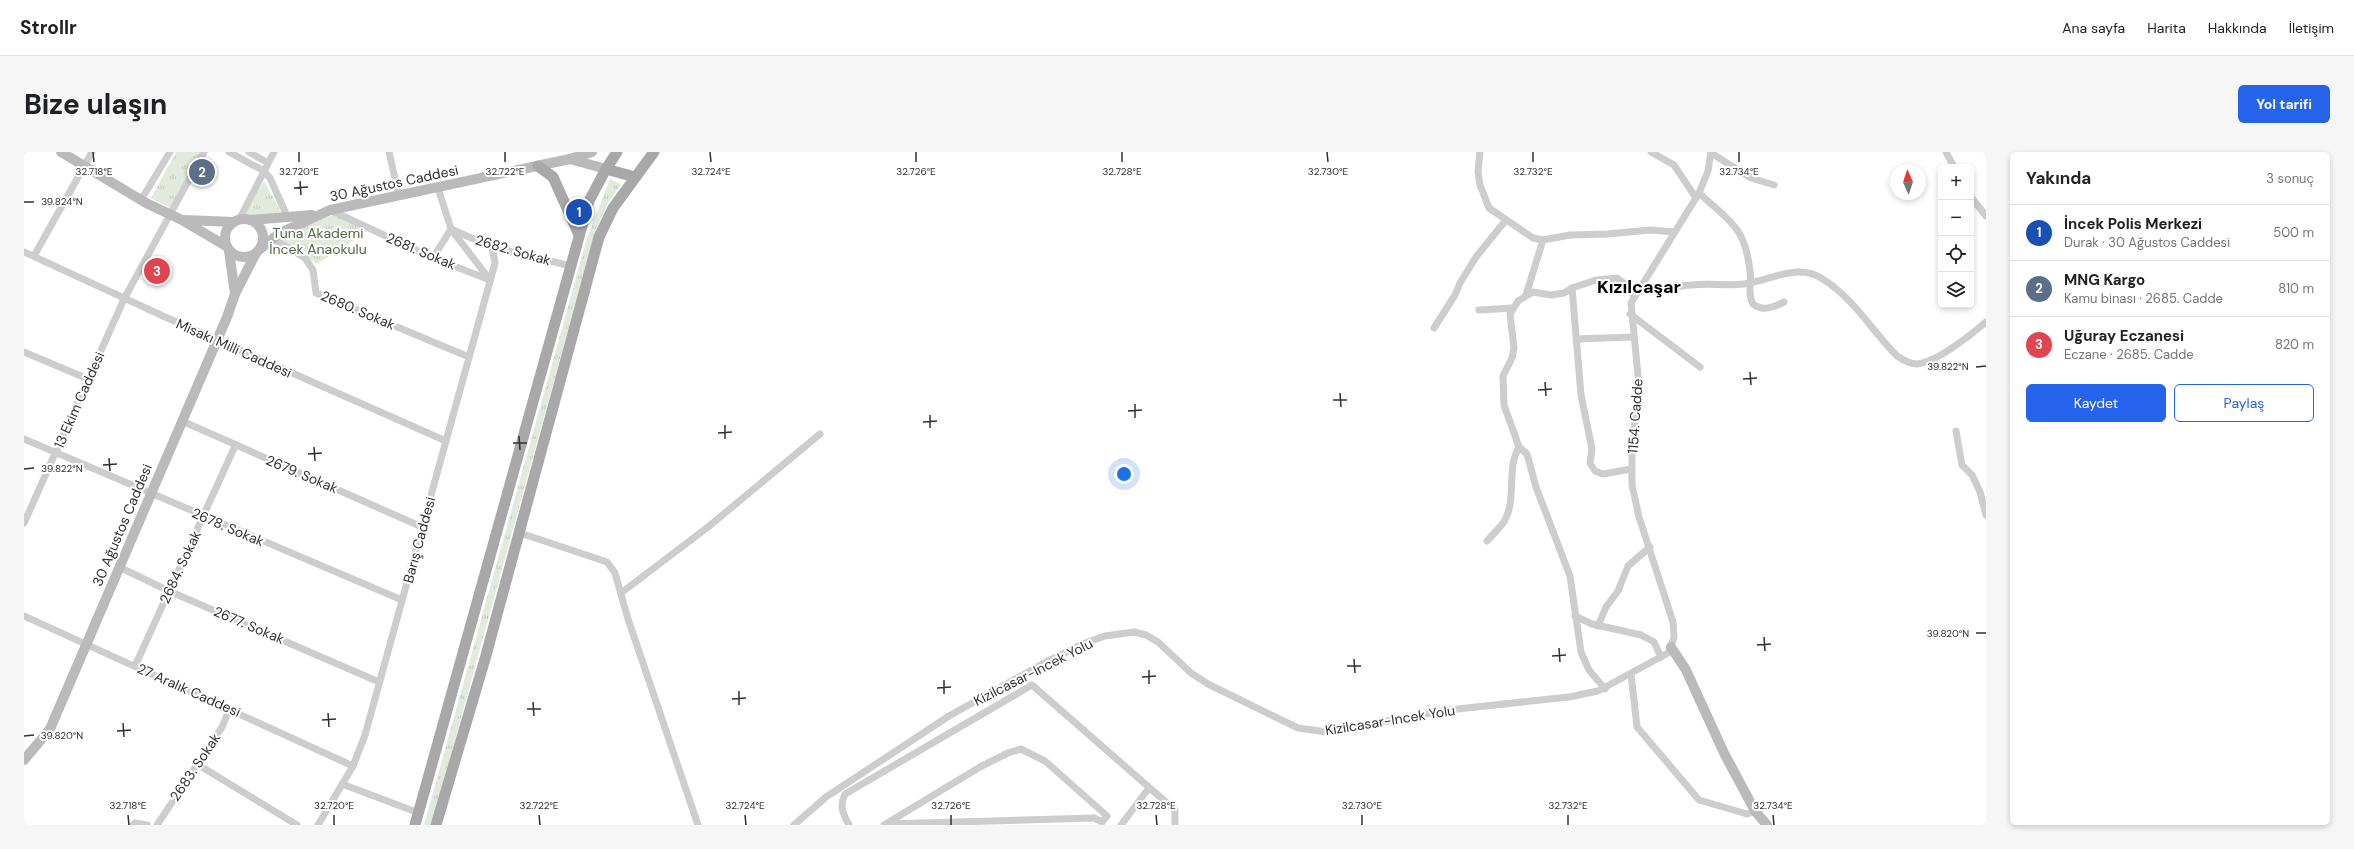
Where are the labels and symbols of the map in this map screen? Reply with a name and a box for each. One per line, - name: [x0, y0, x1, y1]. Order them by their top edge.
- pin: 2: [189, 157, 215, 187]
- street label: 30 Ağustos Caddesi: [328, 161, 460, 205]
- north arrow: [1890, 164, 1926, 200]
- text: 32.718°E: [75, 165, 113, 178]
- text: 32.720°E: [279, 165, 319, 178]
- text: 32.722°E: [485, 165, 525, 178]
- text: 32.724°E: [691, 165, 731, 178]
- text: 32.726°E: [896, 165, 936, 178]
- text: 32.728°E: [1102, 165, 1142, 178]
- text: 32.730°E: [1308, 165, 1348, 178]
- text: 32.732°E: [1513, 165, 1553, 178]
- text: 32.734°E: [1719, 165, 1759, 178]
- text: 39.824°N: [41, 195, 83, 208]
- pin: 1: [566, 197, 592, 227]
- park label: Tuna Akademi İncek Anaokulu: [269, 224, 367, 258]
- street label: 2681. Sokak: [383, 228, 459, 274]
- street label: 2682. Sokak: [473, 231, 553, 269]
- pin: 3: [144, 256, 170, 286]
- district label: Kızılcaşar: [1597, 275, 1681, 299]
- street label: 2680. Sokak: [318, 286, 398, 334]
- street label: Misakı Milli Caddesi: [173, 314, 295, 382]
- street label: 13 Ekim Caddesi: [50, 349, 108, 451]
- text: 39.822°N: [1927, 360, 1969, 373]
- street label: 1154. Cadde: [1623, 378, 1647, 454]
- street label: 2679. Sokak: [263, 451, 341, 497]
- street label: 30 Ağustos Caddesi: [88, 461, 156, 589]
- text: 39.822°N: [41, 462, 83, 475]
- your location: [1114, 464, 1134, 484]
- street label: Barış Caddesi: [399, 495, 439, 585]
- street label: 2678. Sokak: [189, 504, 267, 550]
- street label: 2684. Sokak: [155, 528, 205, 606]
- street label: 2677. Sokak: [211, 602, 287, 648]
- text: 39.820°N: [1927, 627, 1969, 640]
- street label: Kizilcasar-Incek Yolu: [970, 634, 1096, 710]
- street label: 27 Aralık Caddesi: [134, 659, 244, 721]
- street label: Kizilcasar-Incek Yolu: [1324, 701, 1456, 739]
- text: 39.820°N: [41, 729, 83, 742]
- street label: 2683. Sokak: [166, 730, 224, 804]
- text: 32.718°E: [109, 799, 147, 812]
- text: 32.720°E: [314, 799, 354, 812]
- text: 32.722°E: [519, 799, 559, 812]
- text: 32.724°E: [725, 799, 765, 812]
- text: 32.726°E: [931, 799, 971, 812]
- text: 32.728°E: [1136, 799, 1176, 812]
- text: 32.730°E: [1342, 799, 1382, 812]
- text: 32.732°E: [1548, 799, 1588, 812]
- text: 32.734°E: [1753, 799, 1793, 812]

